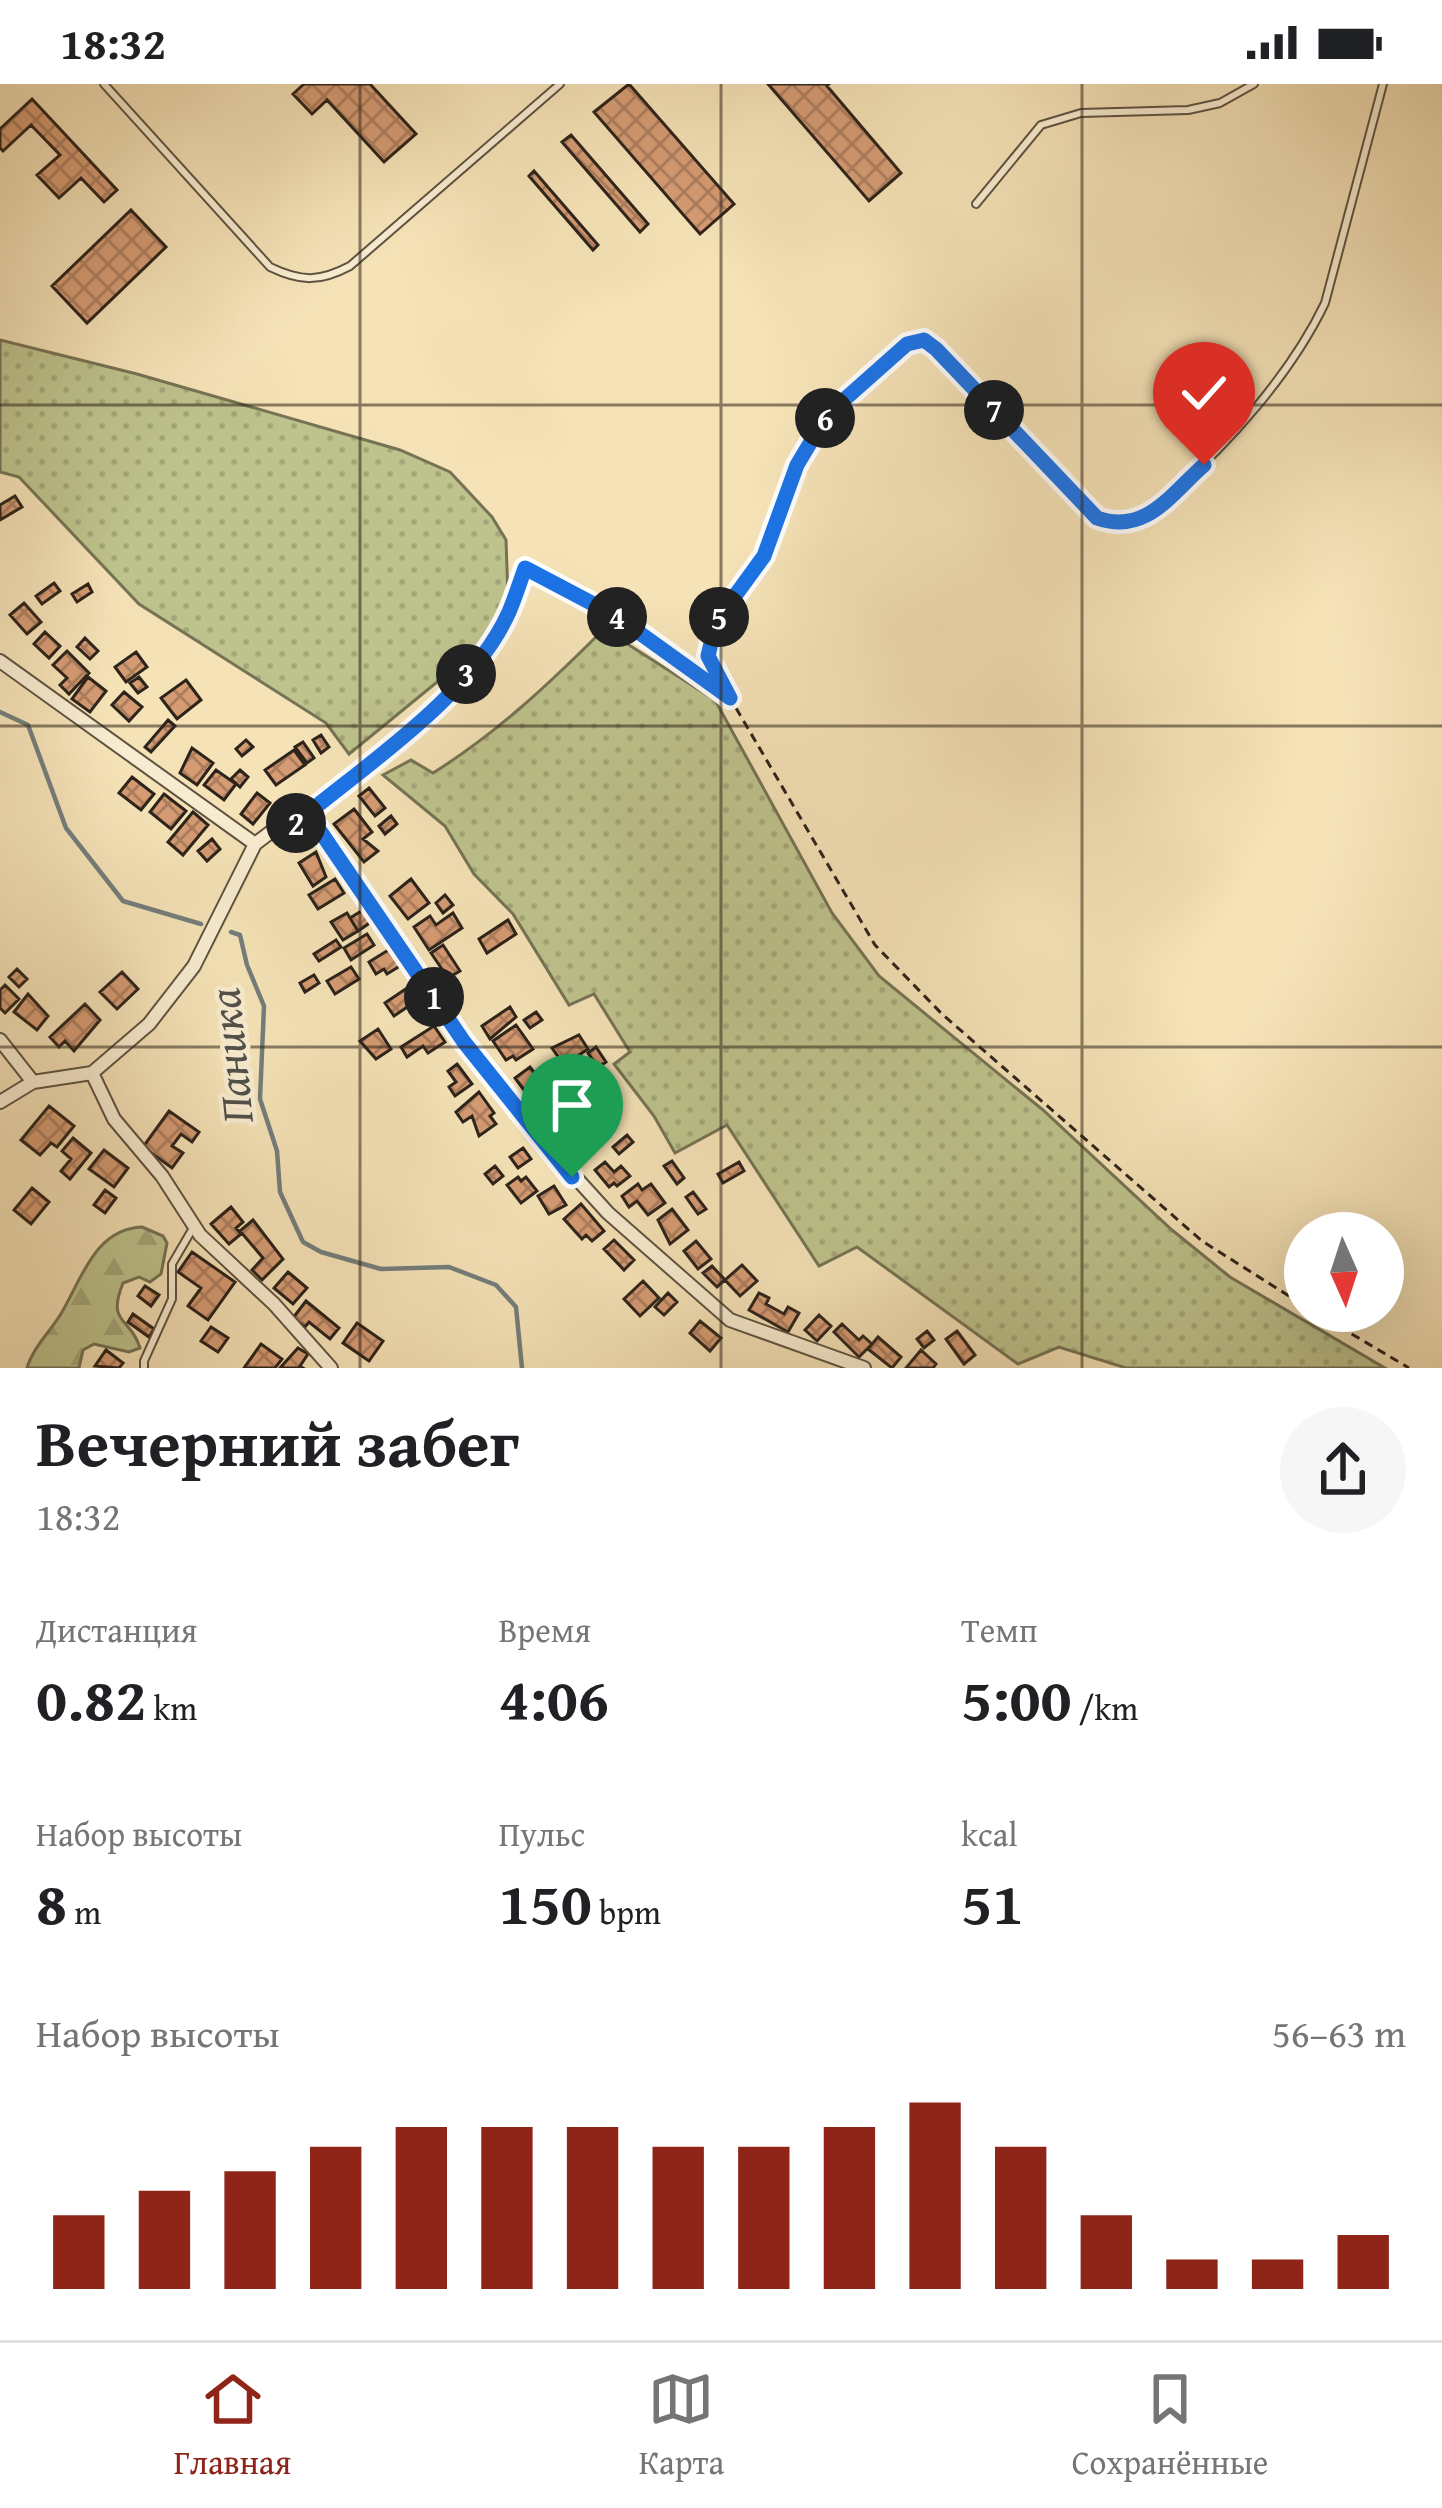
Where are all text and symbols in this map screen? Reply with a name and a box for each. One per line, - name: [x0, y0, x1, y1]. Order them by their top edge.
- text: 18:32: [60, 10, 166, 75]
- pin: [1153, 342, 1255, 465]
- icon: check: [1171, 360, 1237, 426]
- pin: 7: [964, 380, 1024, 440]
- text: 7: [985, 386, 1003, 434]
- pin: 6: [795, 388, 855, 448]
- text: 6: [816, 394, 834, 442]
- pin: 4: [587, 587, 647, 647]
- pin: 5: [689, 587, 749, 647]
- text: 4: [608, 593, 626, 641]
- text: 5: [710, 593, 728, 641]
- pin: 3: [436, 644, 496, 704]
- text: 3: [457, 650, 475, 698]
- pin: 2: [266, 793, 326, 853]
- text: 2: [287, 799, 305, 847]
- pin: 1: [404, 967, 464, 1027]
- text: 1: [425, 973, 443, 1021]
- water label: Паника: [190, 985, 269, 1127]
- pin: [521, 1054, 623, 1177]
- icon: arrive: [539, 1072, 605, 1138]
- north arrow: [1284, 1212, 1404, 1332]
- map controls: [1284, 1212, 1404, 1332]
- text: Вечерний забег: [36, 1393, 519, 1490]
- button: share: [1280, 1407, 1406, 1533]
- text: 18:32: [36, 1487, 121, 1544]
- text: Дистанция: [36, 1606, 197, 1654]
- text: Время: [499, 1606, 591, 1654]
- text: Темп: [961, 1606, 1038, 1654]
- text: 0.82: [36, 1654, 146, 1742]
- text: 4:06: [499, 1654, 609, 1742]
- text: 5:00: [961, 1654, 1072, 1742]
- text: km: [146, 1684, 197, 1732]
- text: /km: [1072, 1684, 1138, 1732]
- text: Набор высоты: [36, 1810, 242, 1858]
- text: Пульс: [499, 1810, 585, 1858]
- text: kcal: [961, 1810, 1018, 1858]
- text: 8: [36, 1858, 67, 1946]
- text: 150: [499, 1858, 592, 1946]
- text: 51: [961, 1858, 1024, 1946]
- text: m: [67, 1888, 101, 1936]
- text: bpm: [592, 1888, 661, 1936]
- text: Набор высоты: [36, 2004, 280, 2061]
- text: 56–63 m: [1272, 2004, 1406, 2061]
- tab: Главная: [174, 2366, 291, 2486]
- tab: Карта: [639, 2366, 724, 2486]
- tab: Сохранённые: [1072, 2366, 1268, 2486]

